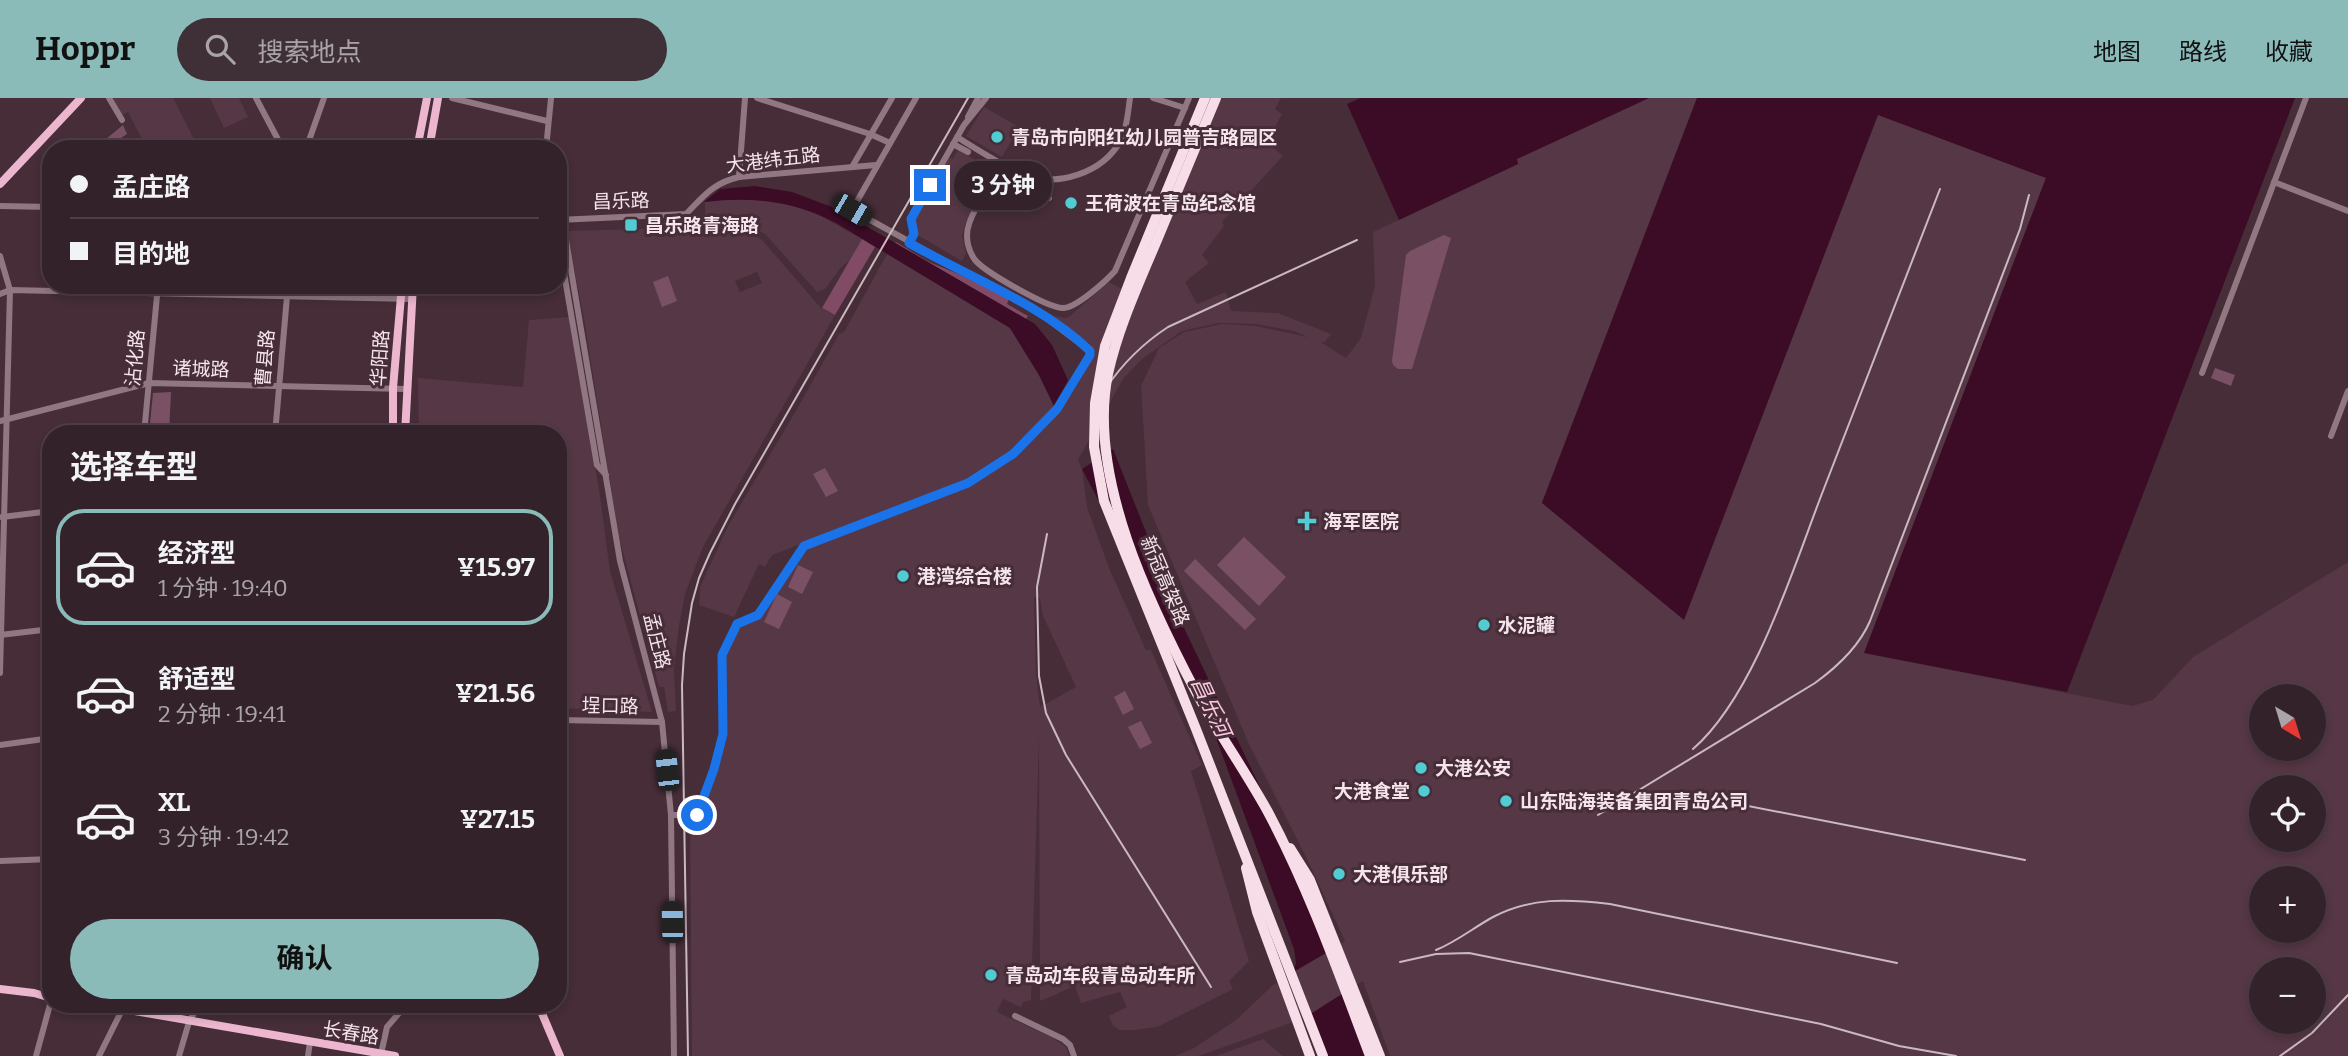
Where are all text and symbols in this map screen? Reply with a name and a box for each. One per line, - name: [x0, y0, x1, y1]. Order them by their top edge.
- search box: [177, 18, 667, 81]
- text: Hoppr: [35, 29, 135, 69]
- icon: search: [201, 30, 239, 68]
- text: 搜索地点: [257, 37, 361, 68]
- text: 地图: [2093, 38, 2141, 66]
- text: 路线: [2179, 38, 2227, 66]
- text: 收藏: [2265, 38, 2313, 66]
- place label: 青岛市向阳红幼儿园普吉路园区: [1011, 126, 1277, 149]
- marker: 青岛市向阳红幼儿园普吉路园区: [989, 129, 1005, 145]
- street label: 大港纬五路: [724, 143, 822, 177]
- callout: 3 分钟: [954, 160, 1052, 210]
- route end: [914, 169, 946, 201]
- text: 3 分钟: [971, 171, 1035, 199]
- text: 孟庄路: [112, 172, 190, 203]
- street label: 昌乐路: [592, 189, 650, 213]
- car: [829, 190, 876, 230]
- place label: 王荷波在青岛纪念馆: [1085, 192, 1256, 215]
- marker: 王荷波在青岛纪念馆: [1063, 195, 1079, 211]
- place label: 昌乐路青海路: [645, 214, 759, 237]
- marker: 昌乐路青海路: [623, 217, 639, 233]
- text: 目的地: [112, 239, 190, 270]
- street label: 沾化路: [121, 329, 149, 387]
- street label: 曹县路: [251, 329, 279, 387]
- street label: 华阳路: [367, 329, 393, 387]
- street label: 诸城路: [172, 357, 230, 381]
- text: 选择车型: [70, 448, 198, 486]
- place label: 海军医院: [1323, 510, 1399, 533]
- marker: 海军医院: [1297, 511, 1317, 531]
- street label: 新冠高架路: [1136, 533, 1194, 629]
- icon: car: [74, 536, 137, 599]
- text: 经济型: [158, 538, 236, 569]
- text: ¥15.97: [457, 552, 535, 583]
- place label: 港湾综合楼: [917, 565, 1012, 588]
- marker: 港湾综合楼: [895, 568, 911, 584]
- text: 1 分钟 · 19:40: [158, 574, 288, 602]
- street label: 孟庄路: [639, 611, 675, 671]
- place label: 水泥罐: [1498, 614, 1555, 637]
- marker: 水泥罐: [1476, 617, 1492, 633]
- icon: car: [74, 662, 137, 725]
- text: 舒适型: [158, 664, 236, 695]
- water label: 昌乐河: [1186, 673, 1238, 745]
- text: ¥21.56: [455, 678, 535, 709]
- north arrow: [2249, 684, 2326, 761]
- map controls: [2249, 684, 2326, 1034]
- street label: 埕口路: [581, 694, 639, 718]
- text: 2 分钟 · 19:41: [158, 700, 286, 728]
- car: [655, 748, 680, 792]
- place label: 大港公安: [1435, 757, 1511, 780]
- marker: 大港公安: [1413, 760, 1429, 776]
- button: locate: [2249, 775, 2326, 852]
- place label: 大港食堂: [1334, 780, 1410, 803]
- marker: 大港食堂: [1416, 783, 1432, 799]
- text: XL: [158, 787, 190, 818]
- icon: car: [74, 788, 137, 851]
- place label: 山东陆海装备集团青岛公司: [1520, 790, 1748, 813]
- marker: 山东陆海装备集团青岛公司: [1498, 793, 1514, 809]
- route start: [681, 799, 713, 831]
- text: ¥27.15: [460, 804, 535, 835]
- text: 3 分钟 · 19:42: [158, 823, 289, 851]
- place label: 大港俱乐部: [1353, 863, 1448, 886]
- marker: 大港俱乐部: [1331, 866, 1347, 882]
- button: +: [2249, 866, 2326, 943]
- car: [662, 901, 683, 943]
- button: 确认: [70, 919, 539, 999]
- button: −: [2249, 957, 2326, 1034]
- place label: 青岛动车段青岛动车所: [1005, 964, 1195, 987]
- marker: 青岛动车段青岛动车所: [983, 967, 999, 983]
- street label: 长春路: [321, 1017, 381, 1049]

